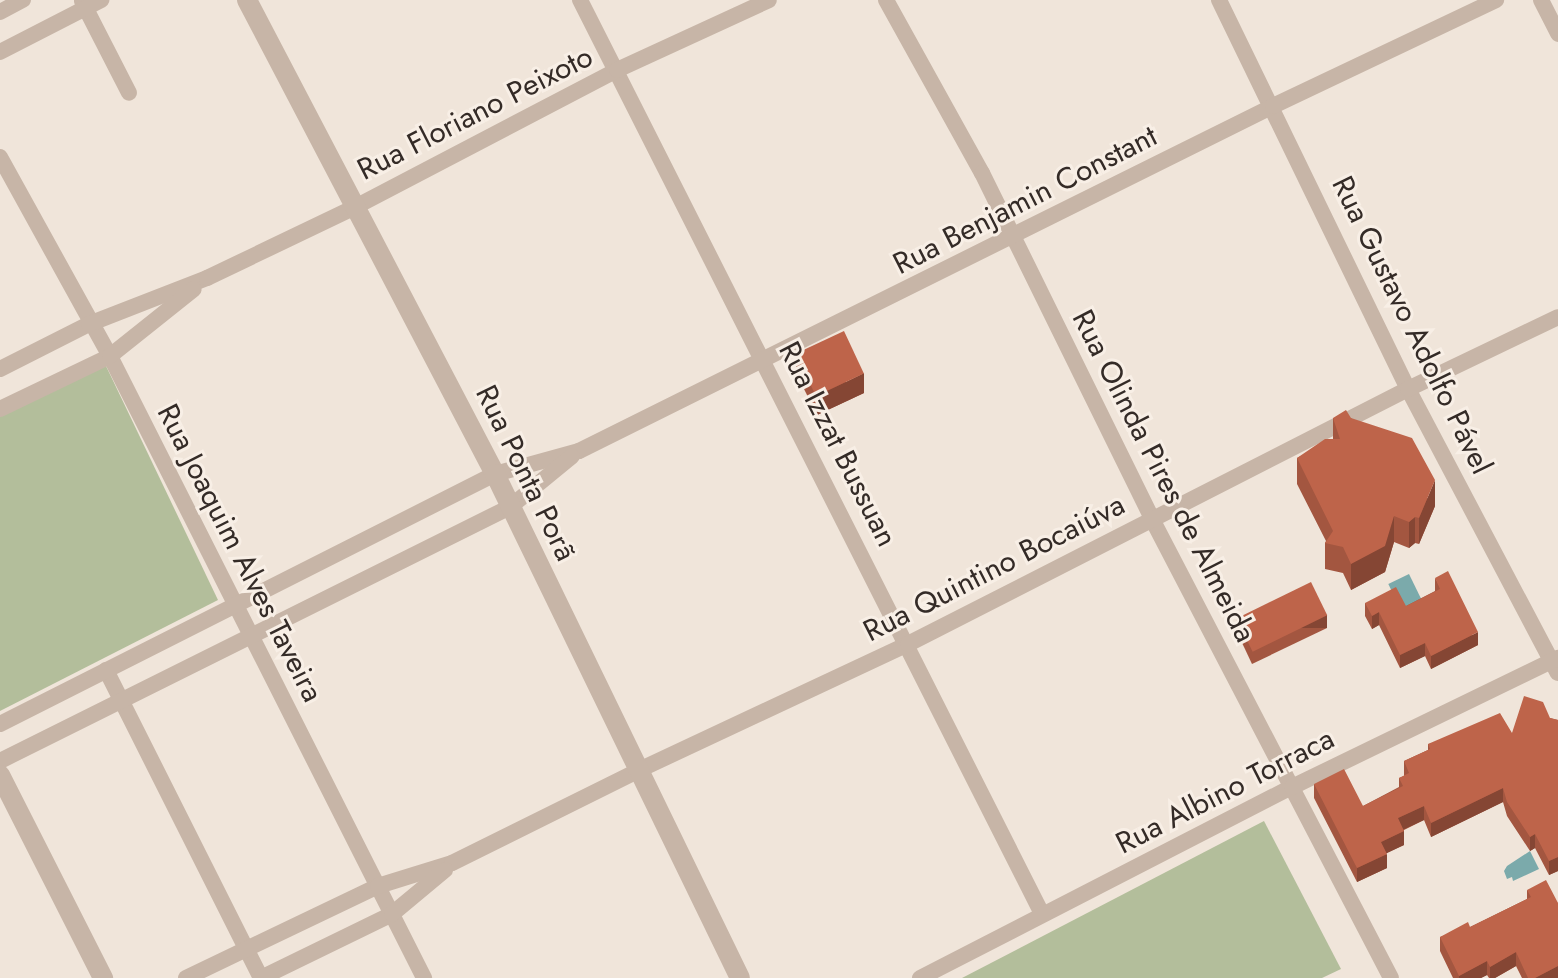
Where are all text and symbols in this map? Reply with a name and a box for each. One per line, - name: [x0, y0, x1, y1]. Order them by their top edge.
- street label: Rua Floriano Peixoto: [352, 38, 598, 188]
- street label: Rua Benjamin Constant: [887, 118, 1163, 282]
- street label: Rua Gustavo Adolfo Pável: [1324, 170, 1500, 480]
- street label: Rua Olinda Pires de Almeida: [1064, 304, 1264, 648]
- street label: Rua Izzat Bussuan: [771, 336, 905, 552]
- street label: Rua Ponta Porã: [468, 379, 584, 567]
- street label: Rua Joaquim Alves Taveira: [149, 398, 331, 708]
- street label: Rua Quintino Bocaiúva: [857, 487, 1131, 649]
- street label: Rua Albino Torraca: [1110, 721, 1340, 861]

